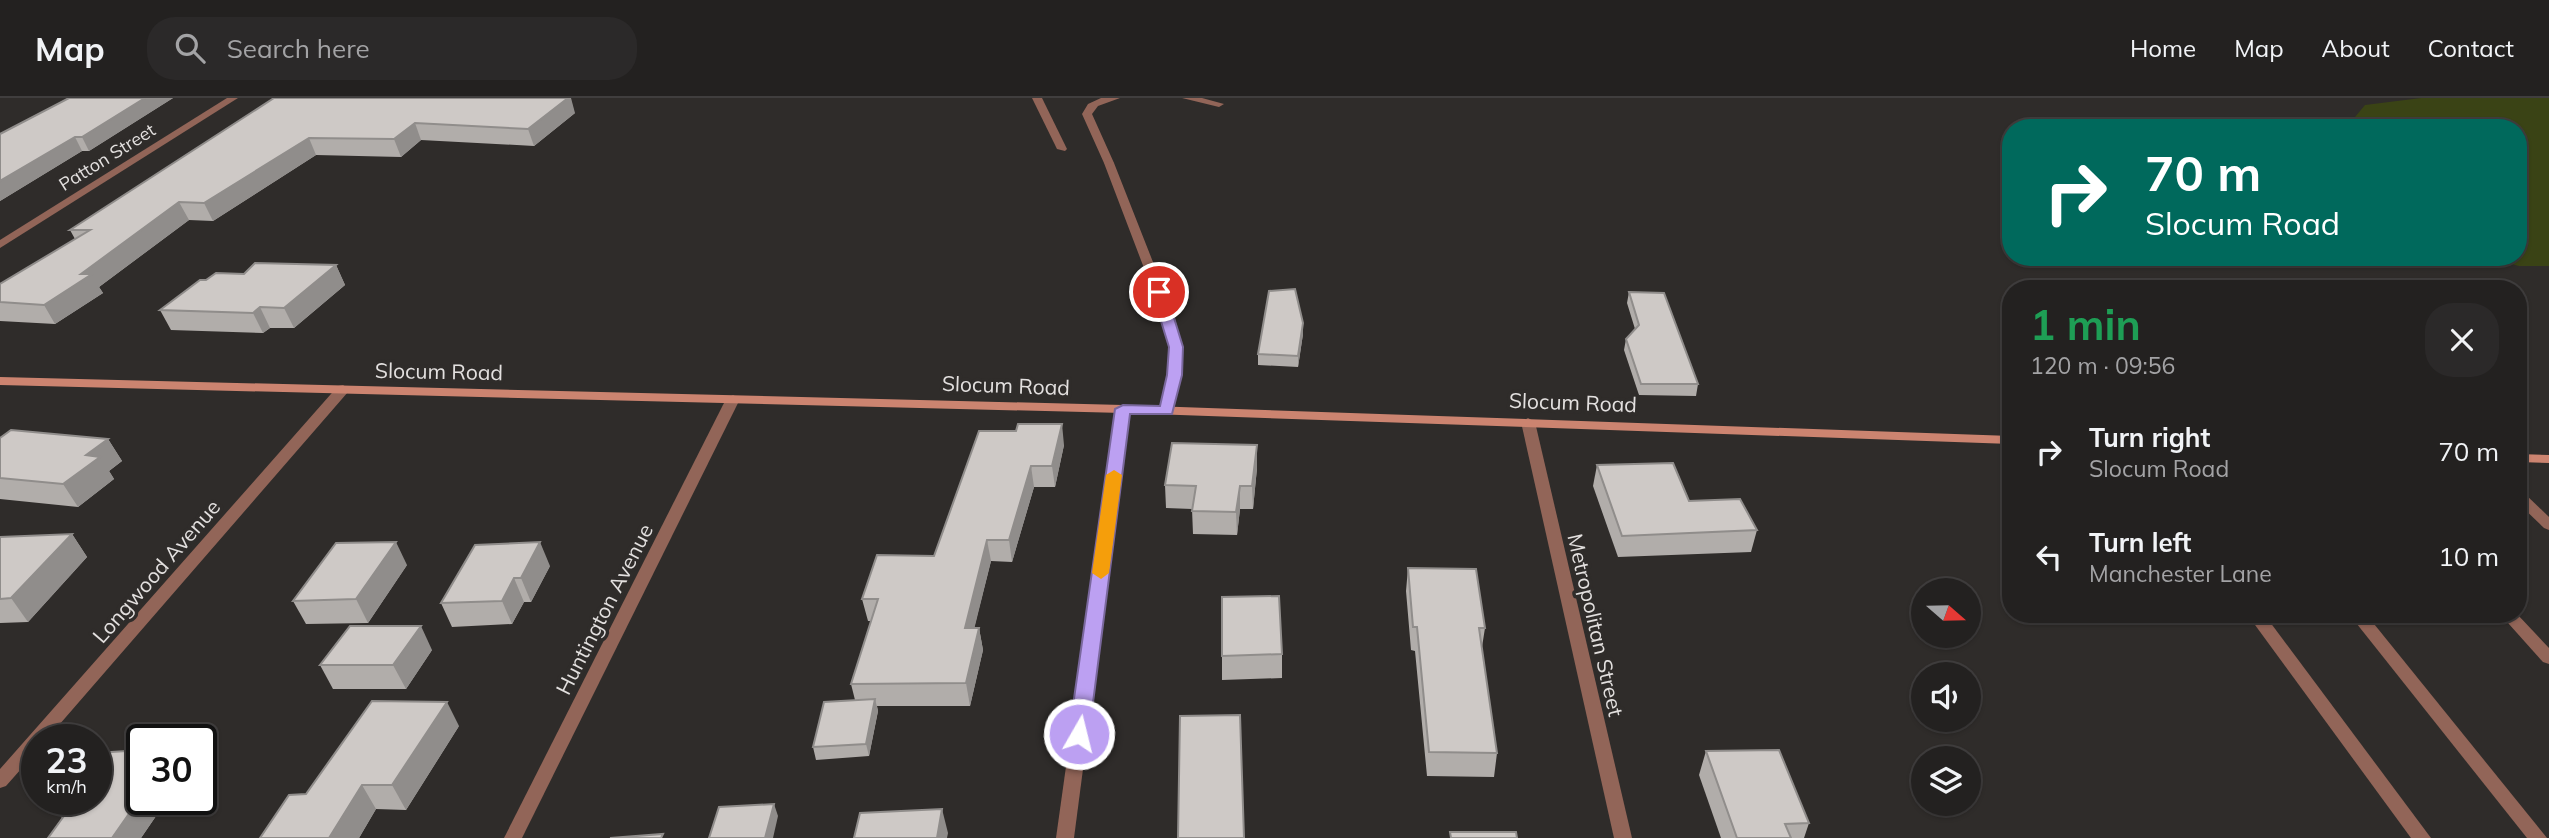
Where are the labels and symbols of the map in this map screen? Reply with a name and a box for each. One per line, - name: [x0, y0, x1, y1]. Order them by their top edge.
- street label: Patton Street: [54, 118, 160, 196]
- pin: [1129, 262, 1189, 322]
- street label: Slocum Road: [375, 357, 503, 385]
- street label: Slocum Road: [942, 370, 1070, 400]
- street label: Slocum Road: [1509, 387, 1637, 417]
- street label: Longwood Avenue: [87, 494, 225, 648]
- street label: Huntington Avenue: [550, 519, 658, 699]
- street label: Metropolitan Street: [1562, 531, 1630, 719]
- north arrow: [1911, 578, 1981, 648]
- position arrow: [1042, 697, 1116, 771]
- speed limit sign: 30: [126, 724, 217, 815]

